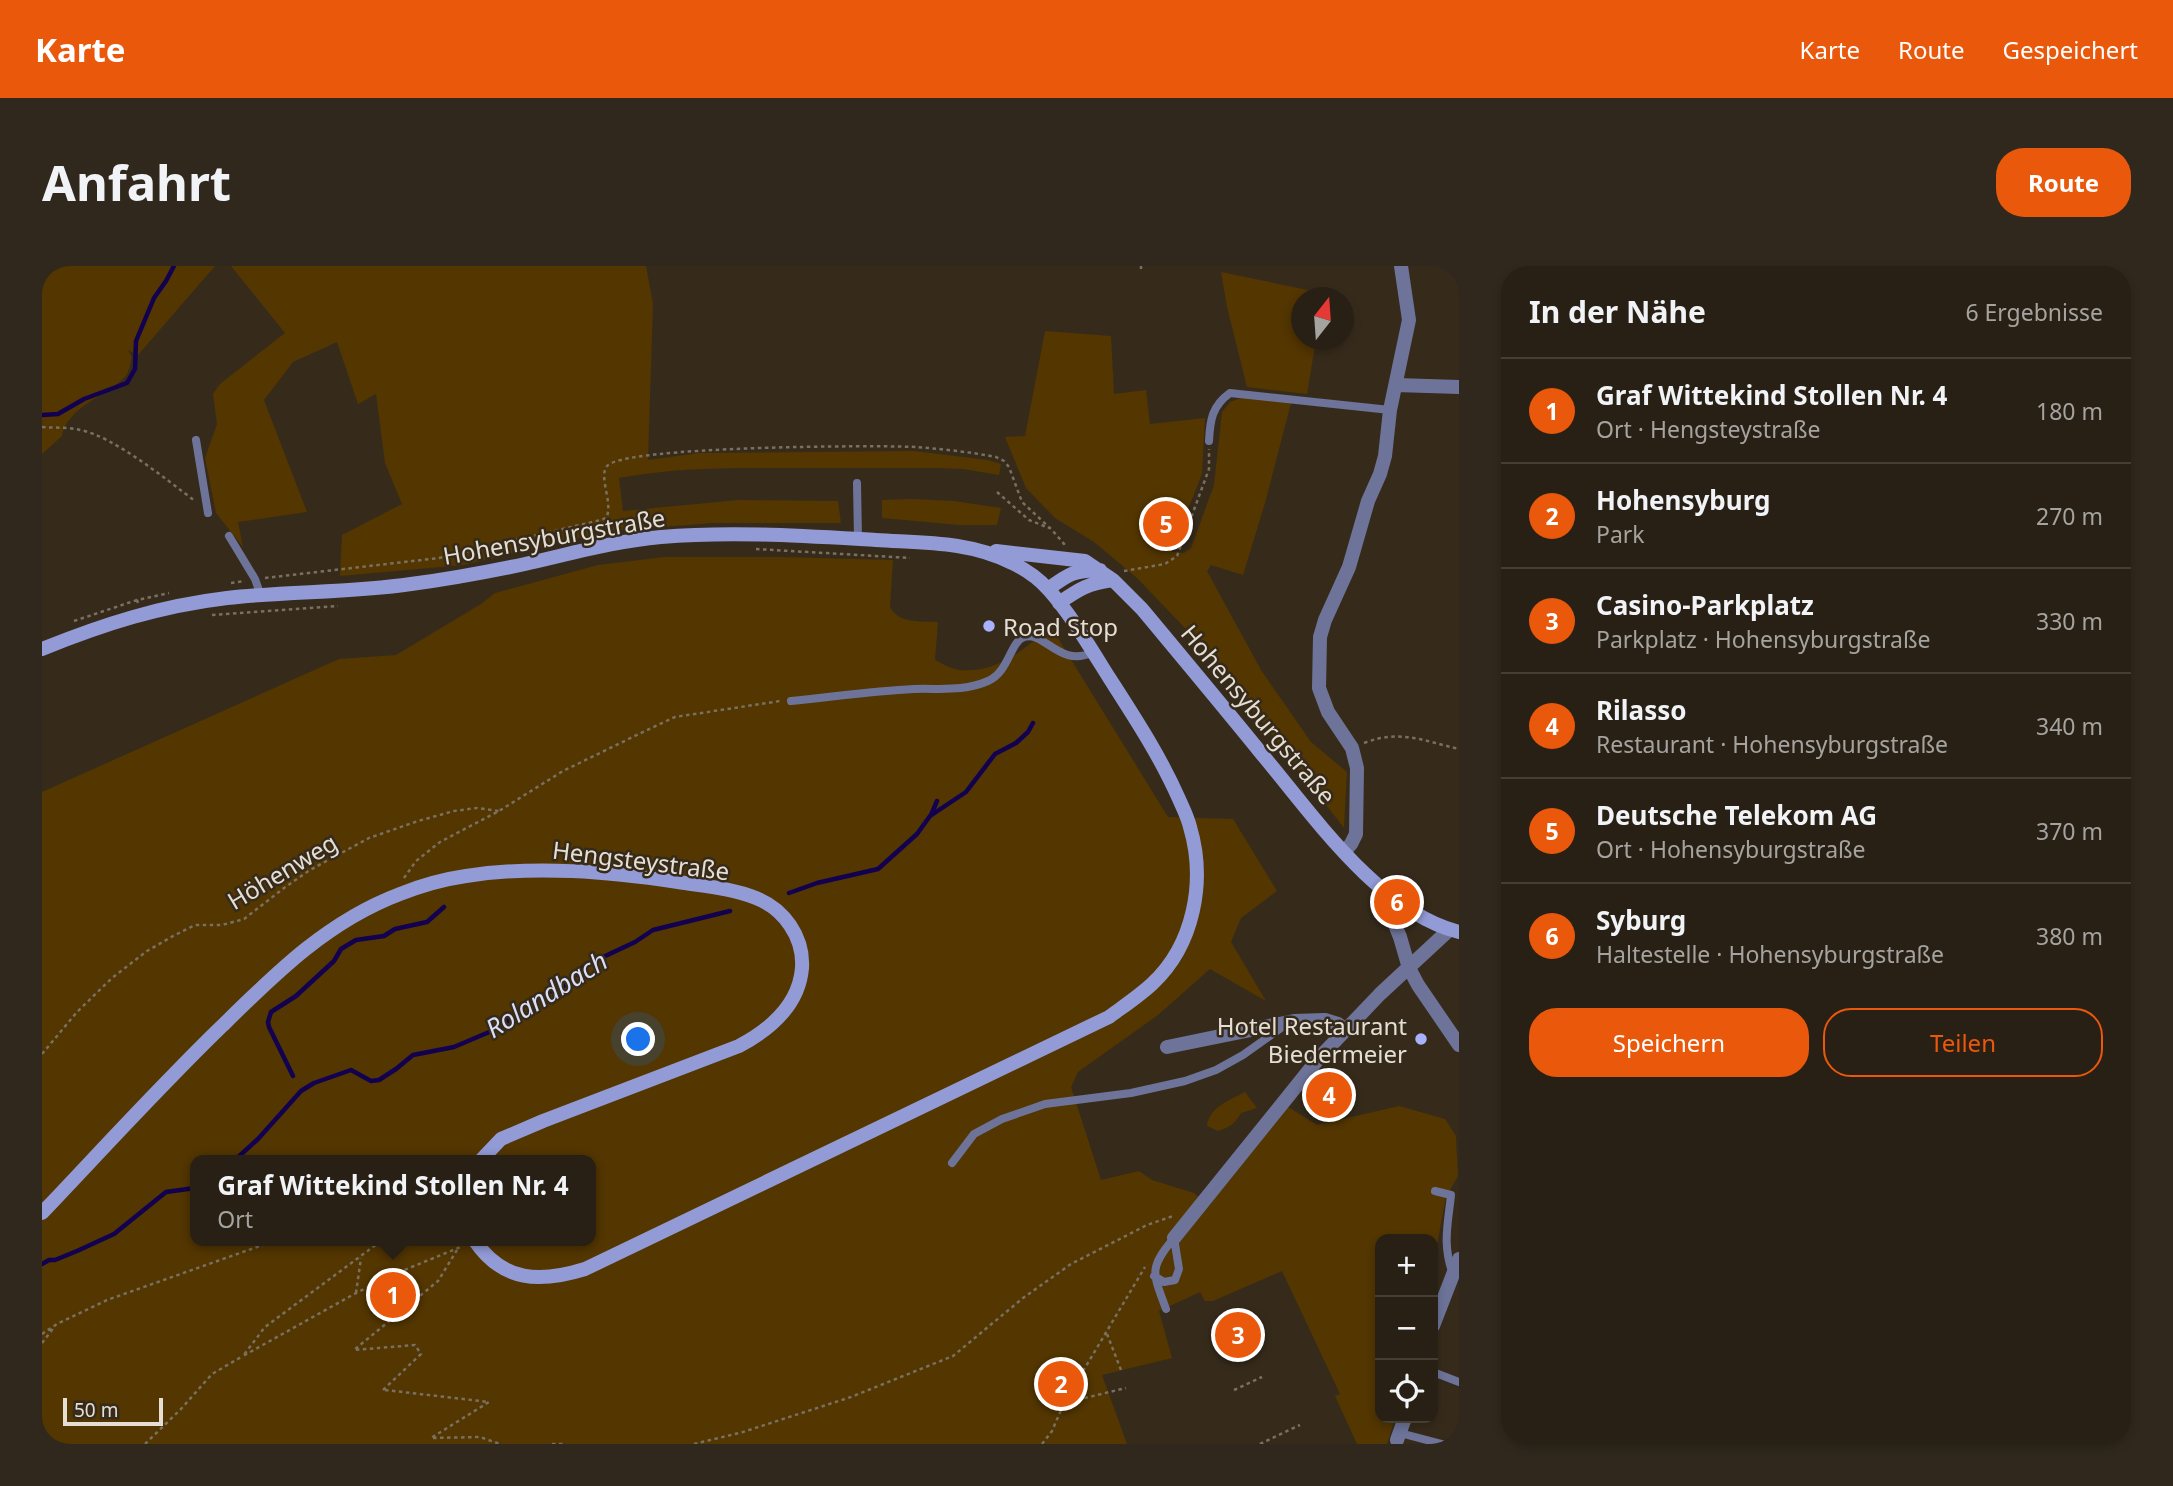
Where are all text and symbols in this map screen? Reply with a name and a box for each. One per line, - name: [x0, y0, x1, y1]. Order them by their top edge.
- text: Karte: [35, 27, 125, 72]
- text: Karte: [1800, 33, 1860, 66]
- text: Route: [1898, 33, 1965, 66]
- text: Gespeichert: [2003, 33, 2138, 66]
- button: Route: [1996, 148, 2131, 217]
- text: Anfahrt: [42, 149, 231, 215]
- north arrow: [1291, 287, 1354, 350]
- text: In der Nähe: [1529, 291, 1706, 332]
- text: 6 Ergebnisse: [1965, 296, 2103, 328]
- text: Graf Wittekind Stollen Nr. 4: [1596, 377, 1947, 413]
- text: 1: [1545, 395, 1559, 427]
- text: 180 m: [2036, 395, 2103, 427]
- text: Ort · Hengsteystraße: [1596, 413, 1821, 445]
- text: Hohensyburg: [1596, 482, 1771, 518]
- pin: 5: [1143, 498, 1189, 550]
- street label: Hohensyburgstraße: [440, 500, 668, 572]
- text: 2: [1545, 500, 1559, 532]
- text: 270 m: [2036, 500, 2103, 532]
- text: Park: [1596, 518, 1645, 550]
- text: Casino-Parkplatz: [1596, 587, 1814, 623]
- text: 3: [1545, 605, 1559, 637]
- text: 330 m: [2036, 605, 2103, 637]
- place label: Road Stop: [1003, 610, 1118, 643]
- street label: Hohensyburgstraße: [1174, 617, 1344, 811]
- marker: Road Stop: [981, 618, 997, 634]
- text: Parkplatz · Hohensyburgstraße: [1596, 623, 1930, 655]
- text: Rilasso: [1596, 692, 1687, 728]
- text: 4: [1545, 710, 1559, 742]
- text: 340 m: [2036, 710, 2103, 742]
- text: Restaurant · Hohensyburgstraße: [1596, 728, 1948, 760]
- text: Deutsche Telekom AG: [1596, 797, 1877, 833]
- text: 5: [1545, 815, 1559, 847]
- text: 370 m: [2036, 815, 2103, 847]
- street label: Höhenweg: [221, 825, 343, 917]
- street label: Hengsteystraße: [551, 833, 731, 887]
- text: Ort · Hohensyburgstraße: [1596, 833, 1866, 865]
- pin: 6: [1374, 876, 1420, 928]
- text: Syburg: [1596, 902, 1686, 938]
- text: 6: [1545, 920, 1559, 952]
- text: 380 m: [2036, 920, 2103, 952]
- text: Haltestelle · Hohensyburgstraße: [1596, 938, 1944, 970]
- water label: Rolandbach: [478, 942, 614, 1046]
- button: Speichern: [1529, 1008, 1809, 1077]
- button: Teilen: [1823, 1008, 2103, 1077]
- place label: Hotel Restaurant Biedermeier: [1217, 1009, 1407, 1070]
- your location: [621, 1022, 655, 1056]
- marker: Hotel Restaurant Biedermeier: [1413, 1031, 1429, 1047]
- pin: 4: [1306, 1069, 1352, 1121]
- popup: [190, 1155, 596, 1246]
- text: Graf Wittekind Stollen Nr. 4: [217, 1167, 569, 1203]
- text: Ort: [217, 1203, 253, 1235]
- map controls: [1375, 1234, 1438, 1423]
- button: +: [1375, 1234, 1438, 1297]
- pin: 1: [370, 1269, 416, 1321]
- button: −: [1375, 1297, 1438, 1360]
- pin: 3: [1215, 1309, 1261, 1361]
- pin: 2: [1038, 1358, 1084, 1410]
- button: locate: [1375, 1360, 1438, 1423]
- scale bar: [63, 1395, 163, 1427]
- text: 50 m: [74, 1397, 118, 1423]

